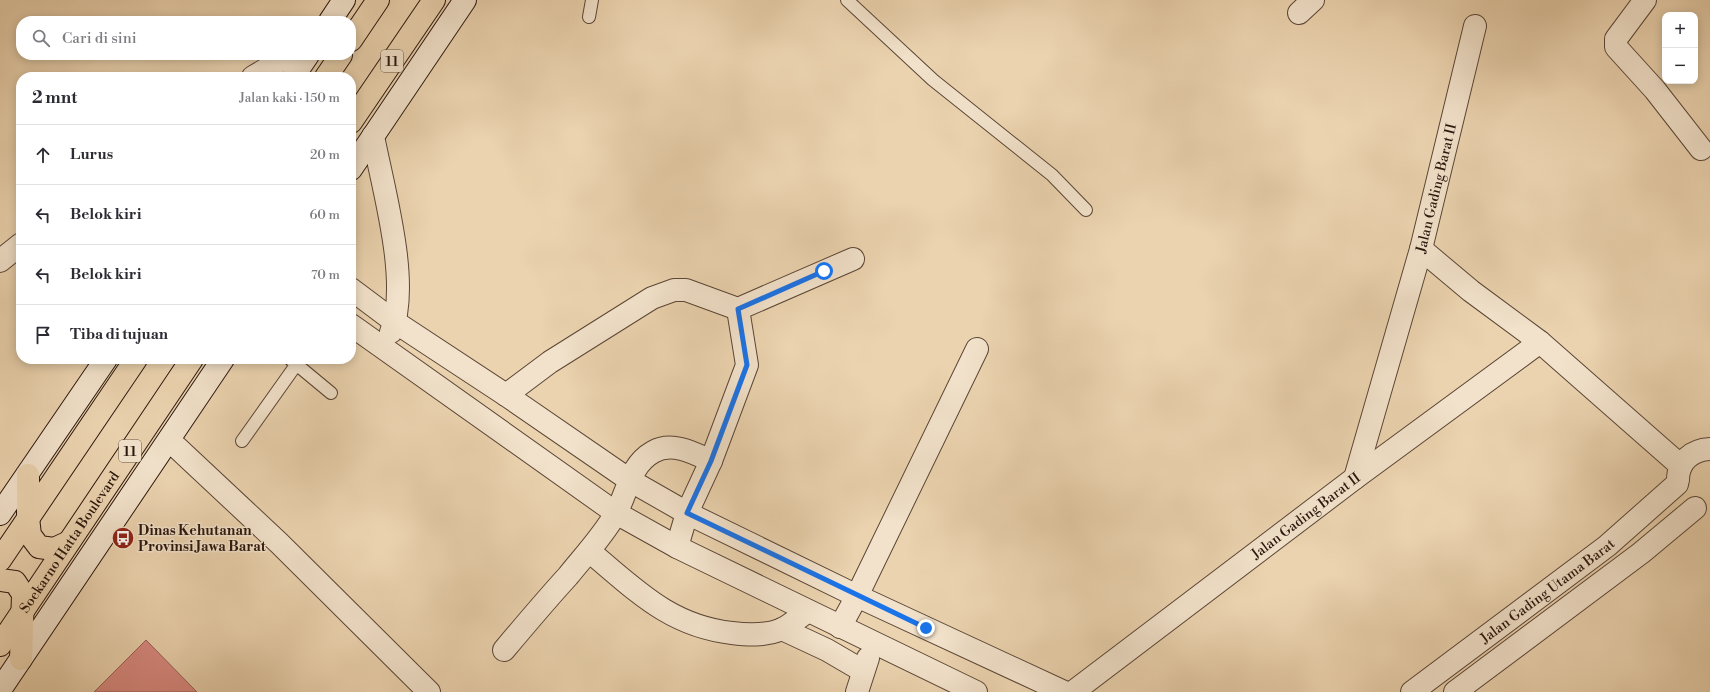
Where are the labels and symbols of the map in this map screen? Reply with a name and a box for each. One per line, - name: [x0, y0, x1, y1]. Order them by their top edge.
- road number: 11: [381, 50, 403, 72]
- street label: Jalan Gading Barat II: [1412, 121, 1461, 256]
- route start: [815, 262, 833, 280]
- road number: 11: [119, 440, 141, 462]
- street label: Soekarno Hatta Boulevard: [16, 468, 124, 617]
- street label: Jalan Gading Barat II: [1247, 469, 1365, 564]
- place label: Dinas Kehutanan Provinsi Jawa Barat: [138, 522, 267, 556]
- bus stop icon: Dinas Kehutanan Provinsi Jawa Barat: [110, 525, 136, 551]
- street label: Jalan Gading Utama Barat: [1476, 535, 1619, 648]
- route end: [917, 619, 935, 637]

